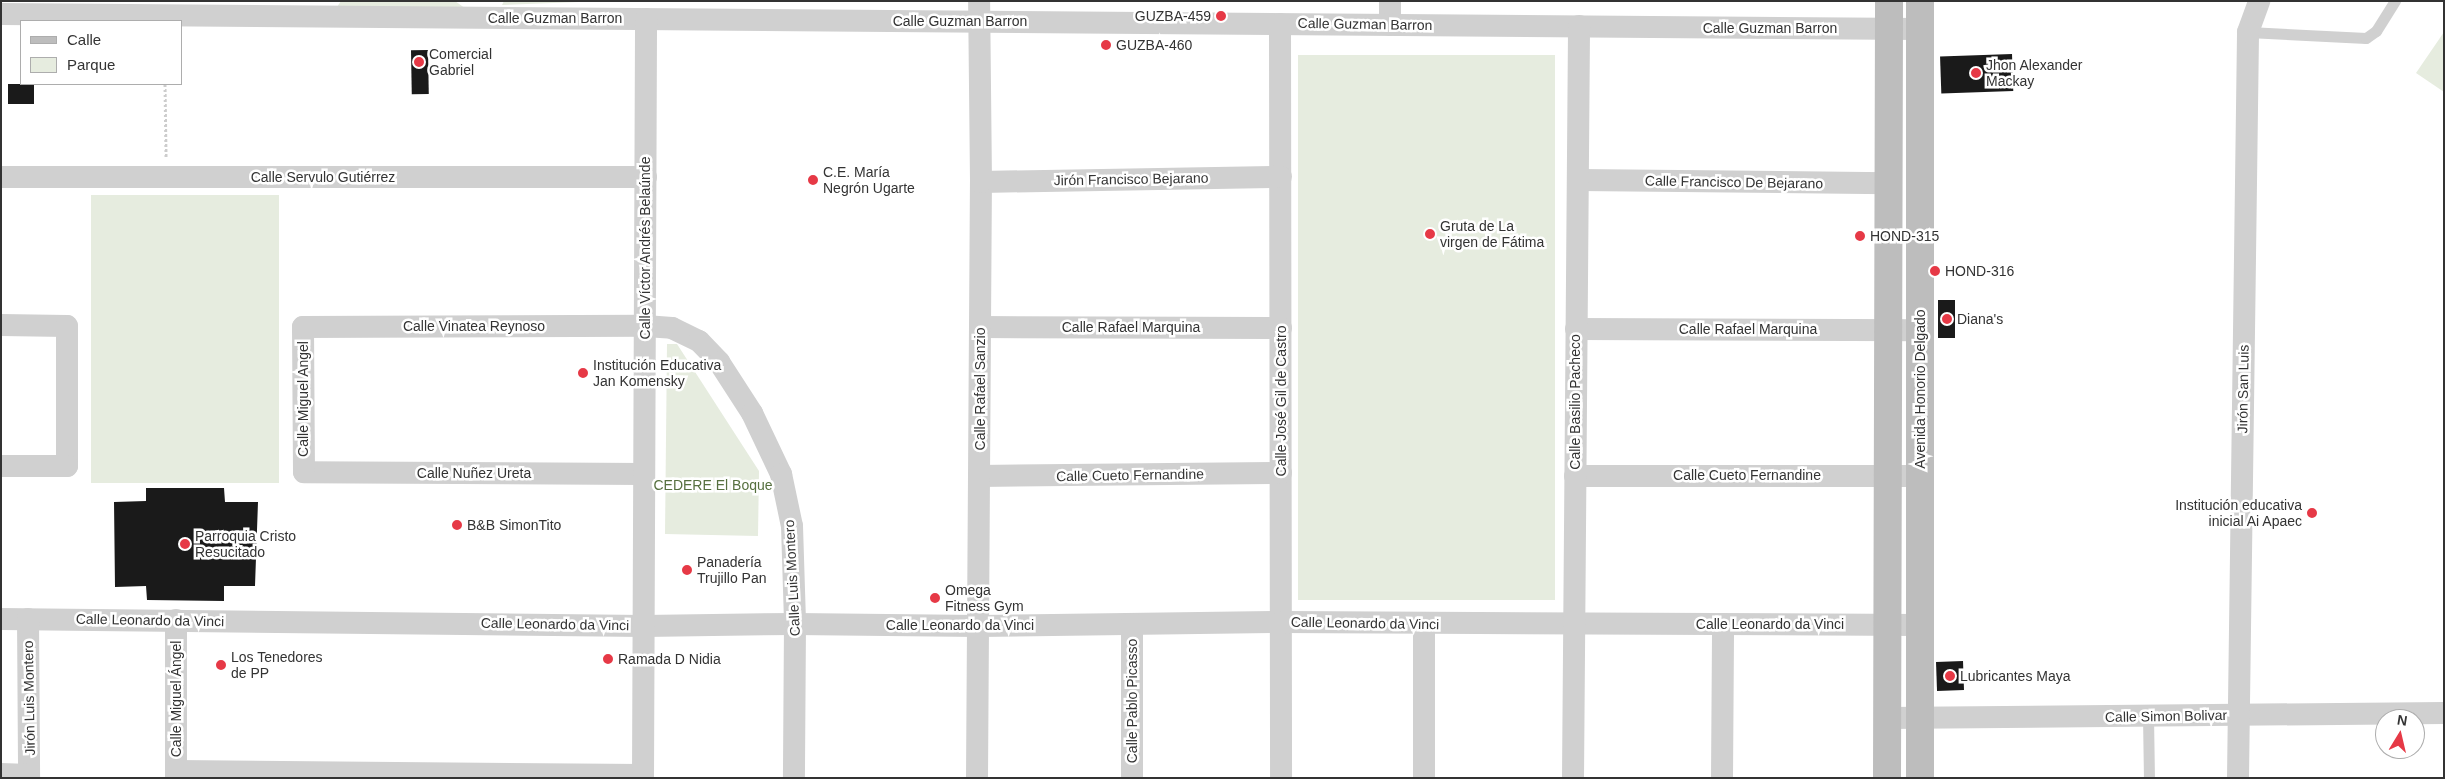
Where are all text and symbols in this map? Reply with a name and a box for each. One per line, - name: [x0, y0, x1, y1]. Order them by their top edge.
- place label: GUZBA-459: [1135, 8, 1211, 24]
- street label: Calle Guzman Barron: [488, 10, 622, 26]
- marker: GUZBA-459: [1215, 10, 1227, 22]
- street label: Calle Guzman Barron: [893, 13, 1027, 29]
- street label: Calle Guzman Barron: [1298, 14, 1432, 34]
- legend: [20, 20, 182, 85]
- street label: Calle Guzman Barron: [1703, 20, 1837, 36]
- text: Calle: [67, 31, 101, 48]
- place label: GUZBA-460: [1116, 37, 1192, 53]
- marker: GUZBA-460: [1100, 39, 1112, 51]
- place label: Comercial Gabriel: [429, 46, 492, 78]
- text: Parque: [67, 56, 115, 73]
- marker: Comercial Gabriel: [413, 56, 425, 68]
- place label: Jhon Alexander Mackay: [1986, 57, 2083, 90]
- marker: Jhon Alexander Mackay: [1970, 67, 1982, 79]
- street label: Calle Víctor Andrés Belaúnde: [637, 156, 653, 340]
- place label: C.E. María Negrón Ugarte: [823, 164, 915, 196]
- street label: Calle Servulo Gutiérrez: [251, 169, 395, 185]
- street label: Jirón Francisco Bejarano: [1053, 169, 1209, 189]
- street label: Calle Francisco De Bejarano: [1645, 172, 1823, 192]
- marker: C.E. María Negrón Ugarte: [807, 174, 819, 186]
- place label: Gruta de La virgen de Fátima: [1440, 218, 1544, 250]
- marker: Gruta de La virgen de Fátima: [1424, 228, 1436, 240]
- place label: HOND-315: [1870, 228, 1939, 244]
- marker: HOND-315: [1854, 230, 1866, 242]
- place label: HOND-316: [1945, 263, 2014, 279]
- marker: HOND-316: [1929, 265, 1941, 277]
- street label: Avenida Honorio Delgado: [1912, 309, 1928, 469]
- place label: Diana's: [1957, 311, 2003, 327]
- marker: Diana's: [1941, 313, 1953, 325]
- street label: Calle Vinatea Reynoso: [403, 318, 545, 334]
- street label: Calle Rafael Marquina: [1062, 319, 1200, 335]
- street label: Calle Rafael Marquina: [1679, 321, 1817, 337]
- street label: Calle José Gil de Castro: [1273, 326, 1289, 476]
- street label: Calle Rafael Sanzio: [972, 328, 988, 450]
- street label: Calle Basilio Pacheco: [1567, 334, 1583, 470]
- street label: Calle Miguel Angel: [295, 341, 311, 457]
- street label: Jirón San Luis: [2234, 345, 2252, 433]
- place label: Institución Educativa Jan Komensky: [593, 357, 721, 390]
- marker: Institución Educativa Jan Komensky: [577, 367, 589, 379]
- street label: Calle Nuñez Ureta: [417, 465, 531, 481]
- street label: Calle Cueto Fernandine: [1056, 465, 1204, 485]
- street label: Calle Cueto Fernandine: [1673, 467, 1821, 483]
- park label: CEDERE El Boque: [653, 477, 773, 493]
- place label: Institución educativa inicial Ai Apaec: [2175, 497, 2302, 530]
- marker: Institución educativa inicial Ai Apaec: [2306, 507, 2318, 519]
- place label: B&B SimonTito: [467, 517, 561, 533]
- marker: B&B SimonTito: [451, 519, 463, 531]
- street label: Calle Luis Montero: [781, 519, 803, 637]
- place label: Parroquia Cristo Resucitado: [195, 528, 296, 560]
- marker: Parroquia Cristo Resucitado: [179, 538, 191, 550]
- place label: Panadería Trujillo Pan: [697, 554, 767, 586]
- marker: Panadería Trujillo Pan: [681, 564, 693, 576]
- place label: Omega Fitness Gym: [945, 582, 1024, 614]
- marker: Omega Fitness Gym: [929, 592, 941, 604]
- street label: Calle Leonardo da Vinci: [76, 610, 224, 630]
- street label: Calle Leonardo da Vinci: [1291, 613, 1439, 633]
- street label: Calle Leonardo da Vinci: [481, 614, 629, 634]
- street label: Calle Leonardo da Vinci: [1696, 616, 1844, 632]
- street label: Calle Leonardo da Vinci: [886, 617, 1034, 633]
- street label: Calle Pablo Picasso: [1124, 639, 1140, 763]
- street label: Jirón Luis Montero: [20, 640, 38, 756]
- street label: Calle Miguel Ángel: [168, 641, 184, 757]
- place label: Los Tenedores de PP: [231, 649, 323, 682]
- place label: Ramada D Nidia: [618, 651, 721, 667]
- marker: Ramada D Nidia: [602, 653, 614, 665]
- marker: Los Tenedores de PP: [215, 659, 227, 671]
- place label: Lubricantes Maya: [1960, 668, 2071, 684]
- marker: Lubricantes Maya: [1944, 670, 1956, 682]
- street label: Calle Simon Bolivar: [2105, 707, 2227, 725]
- north arrow: [2375, 709, 2425, 759]
- text: N: [2396, 711, 2408, 729]

